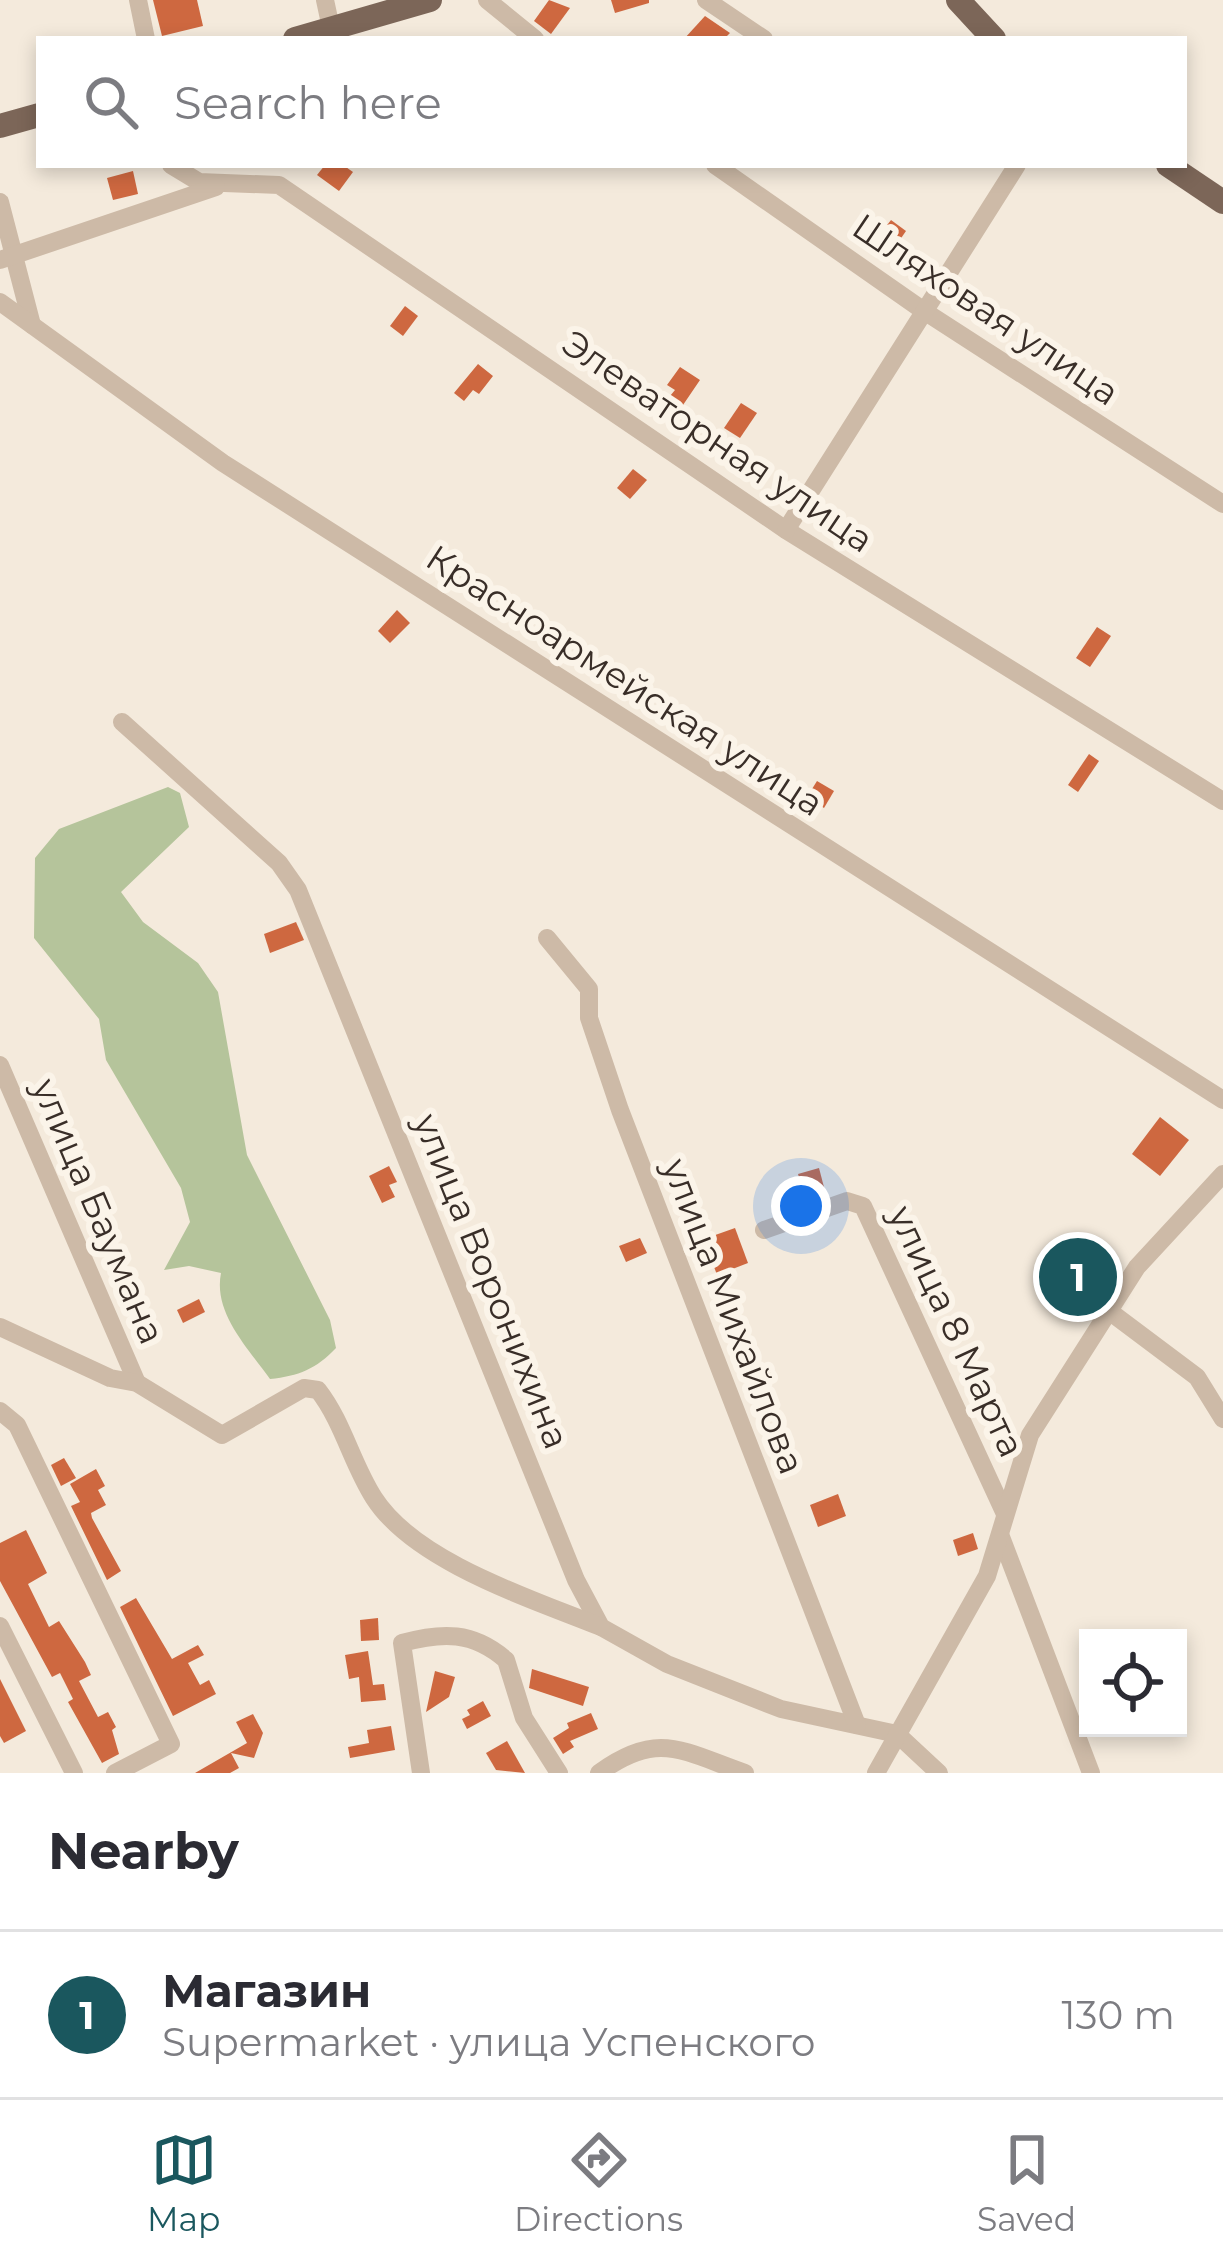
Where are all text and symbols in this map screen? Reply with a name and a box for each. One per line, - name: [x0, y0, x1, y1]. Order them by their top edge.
- search box: [36, 36, 1187, 168]
- icon: search: [78, 69, 144, 135]
- text: Search here: [174, 75, 442, 130]
- street label: Шляховая улица: [844, 204, 1128, 414]
- street label: Элеваторная улица: [554, 321, 882, 561]
- street label: Красноармейская улица: [418, 535, 832, 825]
- street label: улица Баумана: [23, 1071, 175, 1350]
- street label: улица Воронихина: [404, 1106, 579, 1455]
- street label: улица Михайлова: [653, 1151, 814, 1480]
- your location: [771, 1176, 831, 1236]
- street label: улица 8 Марта: [879, 1198, 1034, 1463]
- pin: 1: [1039, 1232, 1117, 1322]
- map controls: [1079, 1629, 1187, 1737]
- button: locate: [1079, 1629, 1187, 1737]
- text: Nearby: [48, 1820, 239, 1882]
- text: Магазин: [162, 1963, 371, 2018]
- text: 1: [79, 1991, 95, 2039]
- text: 130 m: [1062, 1991, 1175, 2039]
- text: Supermarket · улица Успенского: [162, 2018, 816, 2066]
- tab: Map: [147, 2127, 220, 2239]
- tab: Directions: [514, 2127, 683, 2239]
- tab: Saved: [977, 2127, 1076, 2239]

